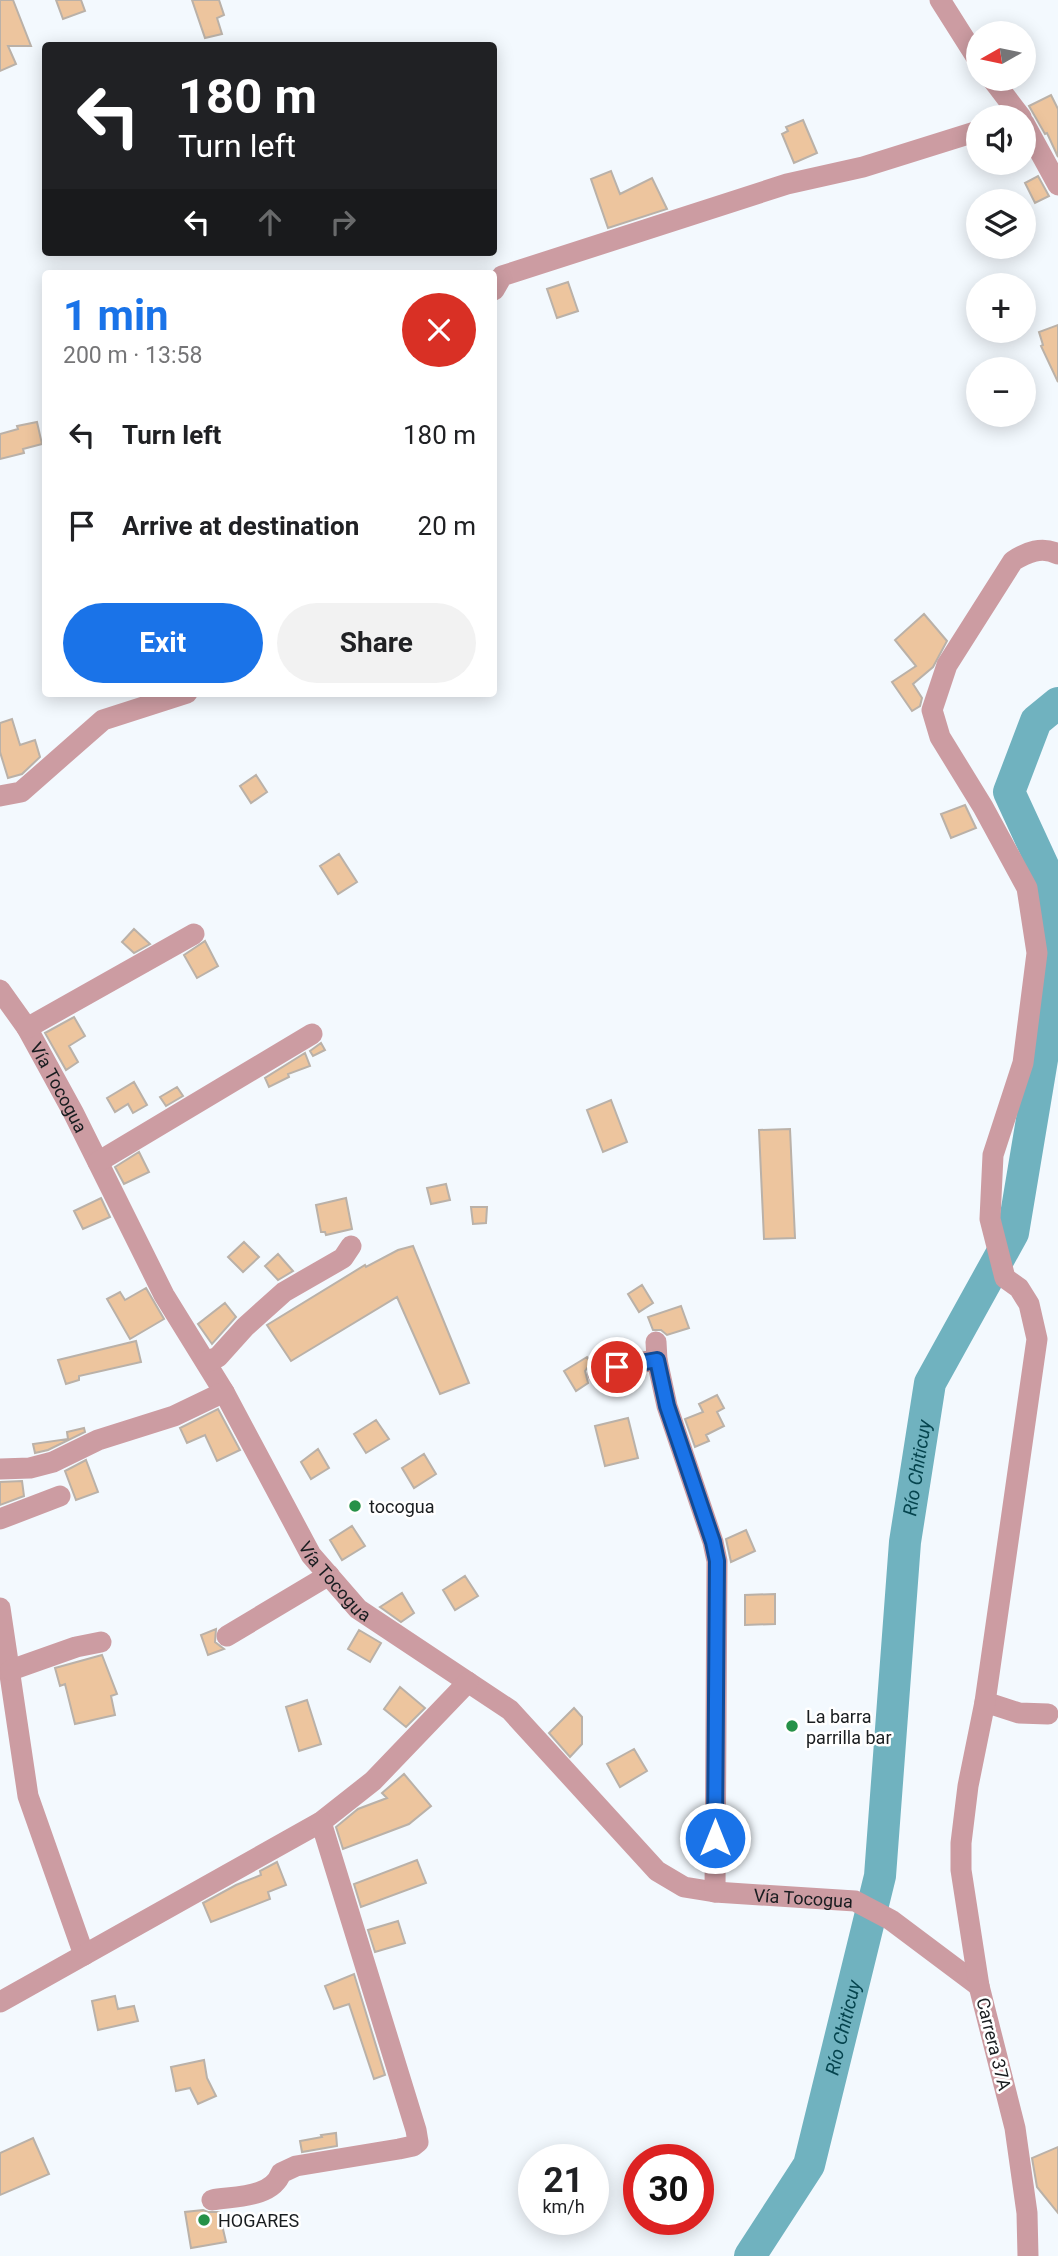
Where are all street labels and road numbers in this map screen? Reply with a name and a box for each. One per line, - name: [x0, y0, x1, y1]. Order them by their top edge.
- street label: Vía Tocogua: [26, 1038, 92, 1136]
- street label: Vía Tocogua: [295, 1537, 375, 1625]
- street label: Vía Tocogua: [753, 1884, 854, 1911]
- street label: Carrera 37A: [972, 1995, 1016, 2093]

